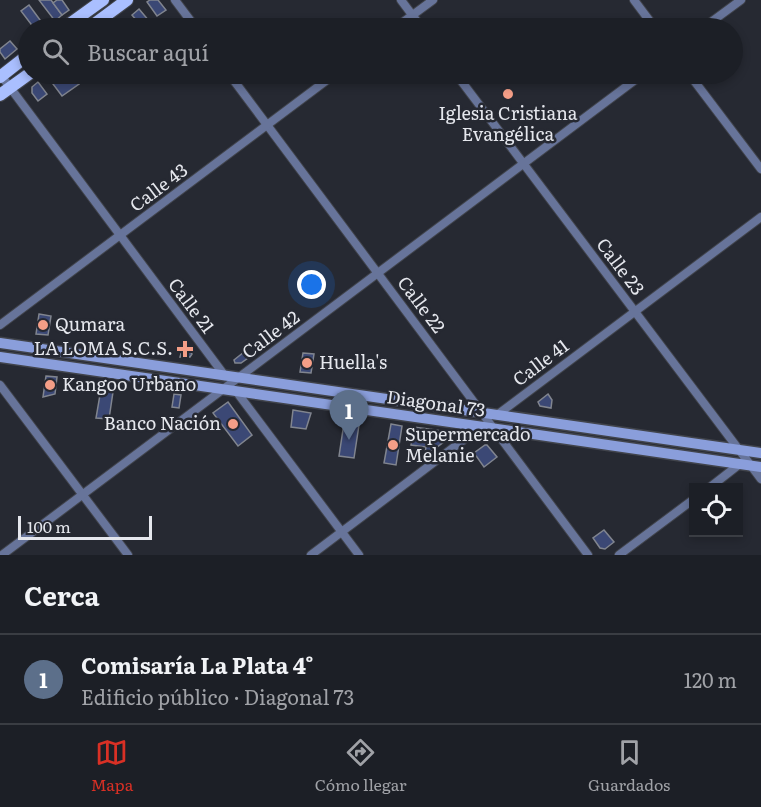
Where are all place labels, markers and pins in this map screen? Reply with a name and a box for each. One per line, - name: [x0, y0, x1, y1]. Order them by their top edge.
- marker: Iglesia Cristiana Evangélica: [501, 87, 515, 101]
- place label: Iglesia Cristiana Evangélica: [438, 99, 578, 147]
- place label: Qumara: [55, 310, 126, 337]
- marker: Qumara: [36, 318, 50, 332]
- place label: LA LOMA S.C.S.: [34, 334, 173, 361]
- marker: LA LOMA S.C.S.: [178, 342, 192, 356]
- place label: Huella's: [319, 348, 387, 375]
- marker: Huella's: [300, 356, 314, 370]
- place label: Kangoo Urbano: [62, 370, 196, 397]
- marker: Kangoo Urbano: [43, 378, 57, 392]
- pin: 1: [330, 390, 368, 440]
- place label: Banco Nación: [104, 409, 221, 436]
- marker: Banco Nación: [226, 417, 240, 431]
- place label: Supermercado Melanie: [405, 420, 531, 468]
- marker: Supermercado Melanie: [386, 438, 400, 452]

